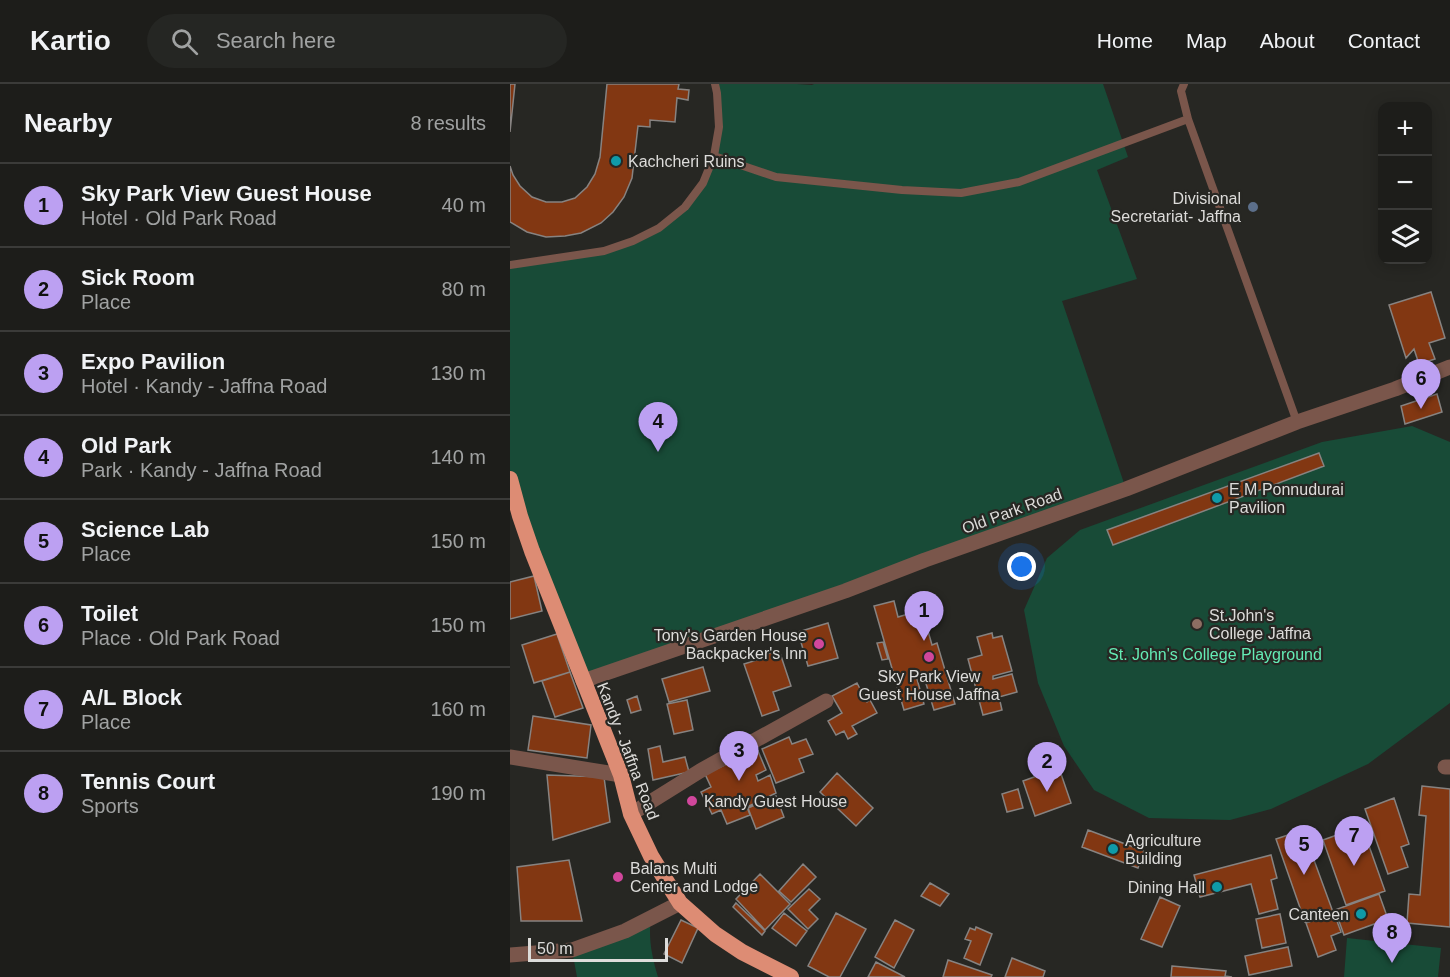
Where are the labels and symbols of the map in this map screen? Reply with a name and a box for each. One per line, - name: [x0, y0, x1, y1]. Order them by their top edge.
- place label: Kachcheri Ruins: [628, 153, 745, 170]
- marker: Kachcheri Ruins: [609, 154, 623, 168]
- place label: Divisional Secretariat- Jaffna: [1111, 190, 1241, 225]
- marker: Divisional Secretariat- Jaffna: [1246, 200, 1260, 214]
- pin: 6: [1402, 360, 1440, 409]
- pin: 4: [638, 402, 678, 452]
- place label: E M Ponnudurai Pavilion: [1229, 481, 1344, 516]
- street label: Old Park Road: [960, 485, 1064, 537]
- marker: E M Ponnudurai Pavilion: [1210, 491, 1224, 505]
- your location: [1007, 552, 1036, 581]
- pin: 1: [904, 592, 944, 641]
- place label: St.John's College Jaffna: [1209, 607, 1311, 642]
- marker: St.John's College Jaffna: [1190, 617, 1204, 631]
- place label: Tony's Garden House Backpacker's Inn: [654, 627, 807, 662]
- marker: Tony's Garden House Backpacker's Inn: [812, 637, 826, 651]
- park label: St. John's College Playground: [1108, 646, 1322, 663]
- marker: Sky Park View Guest House Jaffna: [922, 650, 936, 664]
- place label: Sky Park View Guest House Jaffna: [858, 668, 1000, 703]
- street label: Kandy - Jaffna Road: [594, 680, 662, 822]
- pin: 3: [720, 732, 758, 781]
- pin: 2: [1028, 742, 1066, 792]
- place label: Kandy Guest House: [704, 793, 847, 810]
- marker: Kandy Guest House: [685, 794, 699, 808]
- pin: 7: [1334, 816, 1374, 866]
- pin: 5: [1284, 826, 1324, 875]
- place label: Agriculture Building: [1125, 832, 1202, 867]
- marker: Agriculture Building: [1106, 842, 1120, 856]
- place label: Balans Multi Center and Lodge: [630, 860, 758, 895]
- marker: Balans Multi Center and Lodge: [611, 870, 625, 884]
- place label: Dining Hall: [1128, 879, 1205, 896]
- marker: Dining Hall: [1210, 880, 1224, 894]
- place label: Canteen: [1289, 906, 1349, 923]
- marker: Canteen: [1354, 907, 1368, 921]
- pin: 8: [1372, 914, 1412, 963]
- scale bar: [528, 935, 668, 962]

